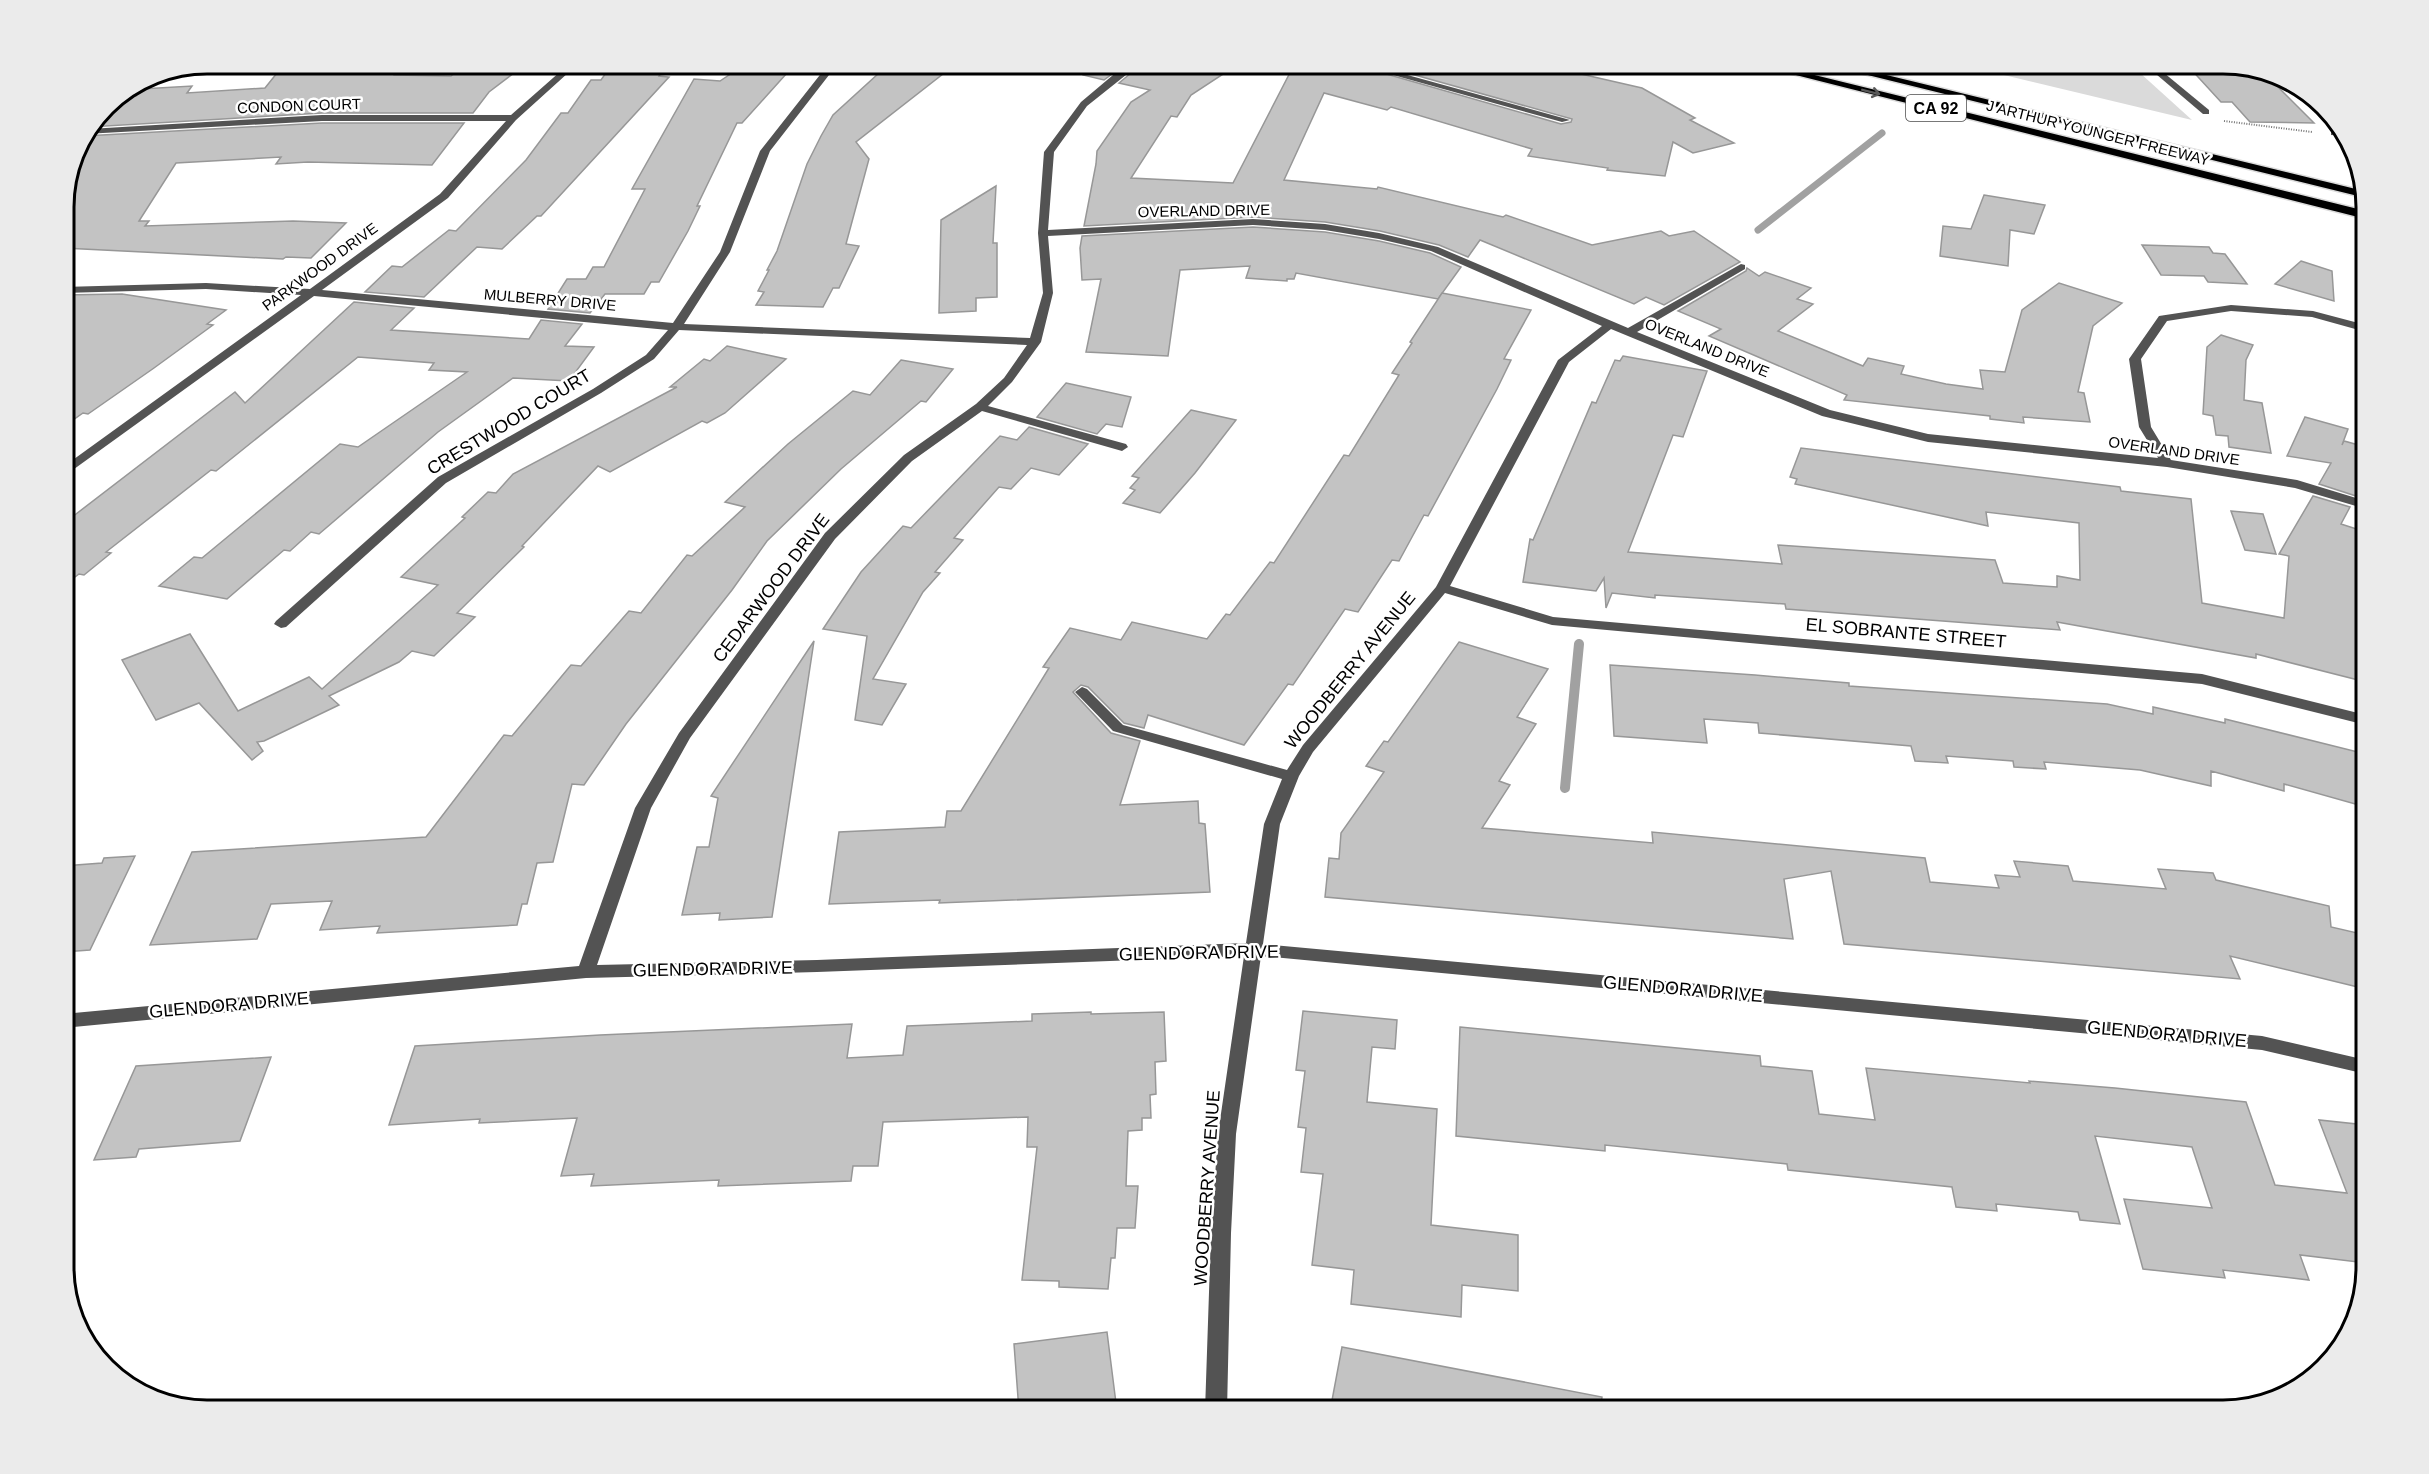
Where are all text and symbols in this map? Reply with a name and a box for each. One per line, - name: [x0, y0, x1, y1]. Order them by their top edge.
- one-way arrow: [1861, 87, 1880, 99]
- street label: CONDON COURT: [237, 95, 361, 116]
- road number: CA 92: [1906, 95, 1966, 121]
- street label: J ARTHUR YOUNGER FREEWAY: [1985, 97, 2212, 169]
- street label: OVERLAND DRIVE: [1138, 201, 1270, 220]
- street label: PARKWOOD DRIVE: [259, 219, 381, 314]
- street label: MULBERRY DRIVE: [483, 285, 617, 314]
- street label: OVERLAND DRIVE: [1643, 315, 1772, 380]
- street label: CRESTWOOD COURT: [423, 365, 595, 479]
- street label: OVERLAND DRIVE: [2107, 433, 2241, 468]
- street label: CEDARWOOD DRIVE: [709, 510, 833, 666]
- street label: WOODBERRY AVENUE: [1281, 588, 1419, 752]
- street label: EL SOBRANTE STREET: [1805, 614, 2007, 652]
- street label: GLENDORA DRIVE: [1119, 942, 1279, 964]
- street label: GLENDORA DRIVE: [633, 958, 793, 980]
- street label: GLENDORA DRIVE: [1602, 972, 1764, 1006]
- street label: GLENDORA DRIVE: [148, 988, 310, 1022]
- street label: GLENDORA DRIVE: [2086, 1017, 2248, 1051]
- street label: WOODBERRY AVENUE: [1190, 1090, 1224, 1286]

